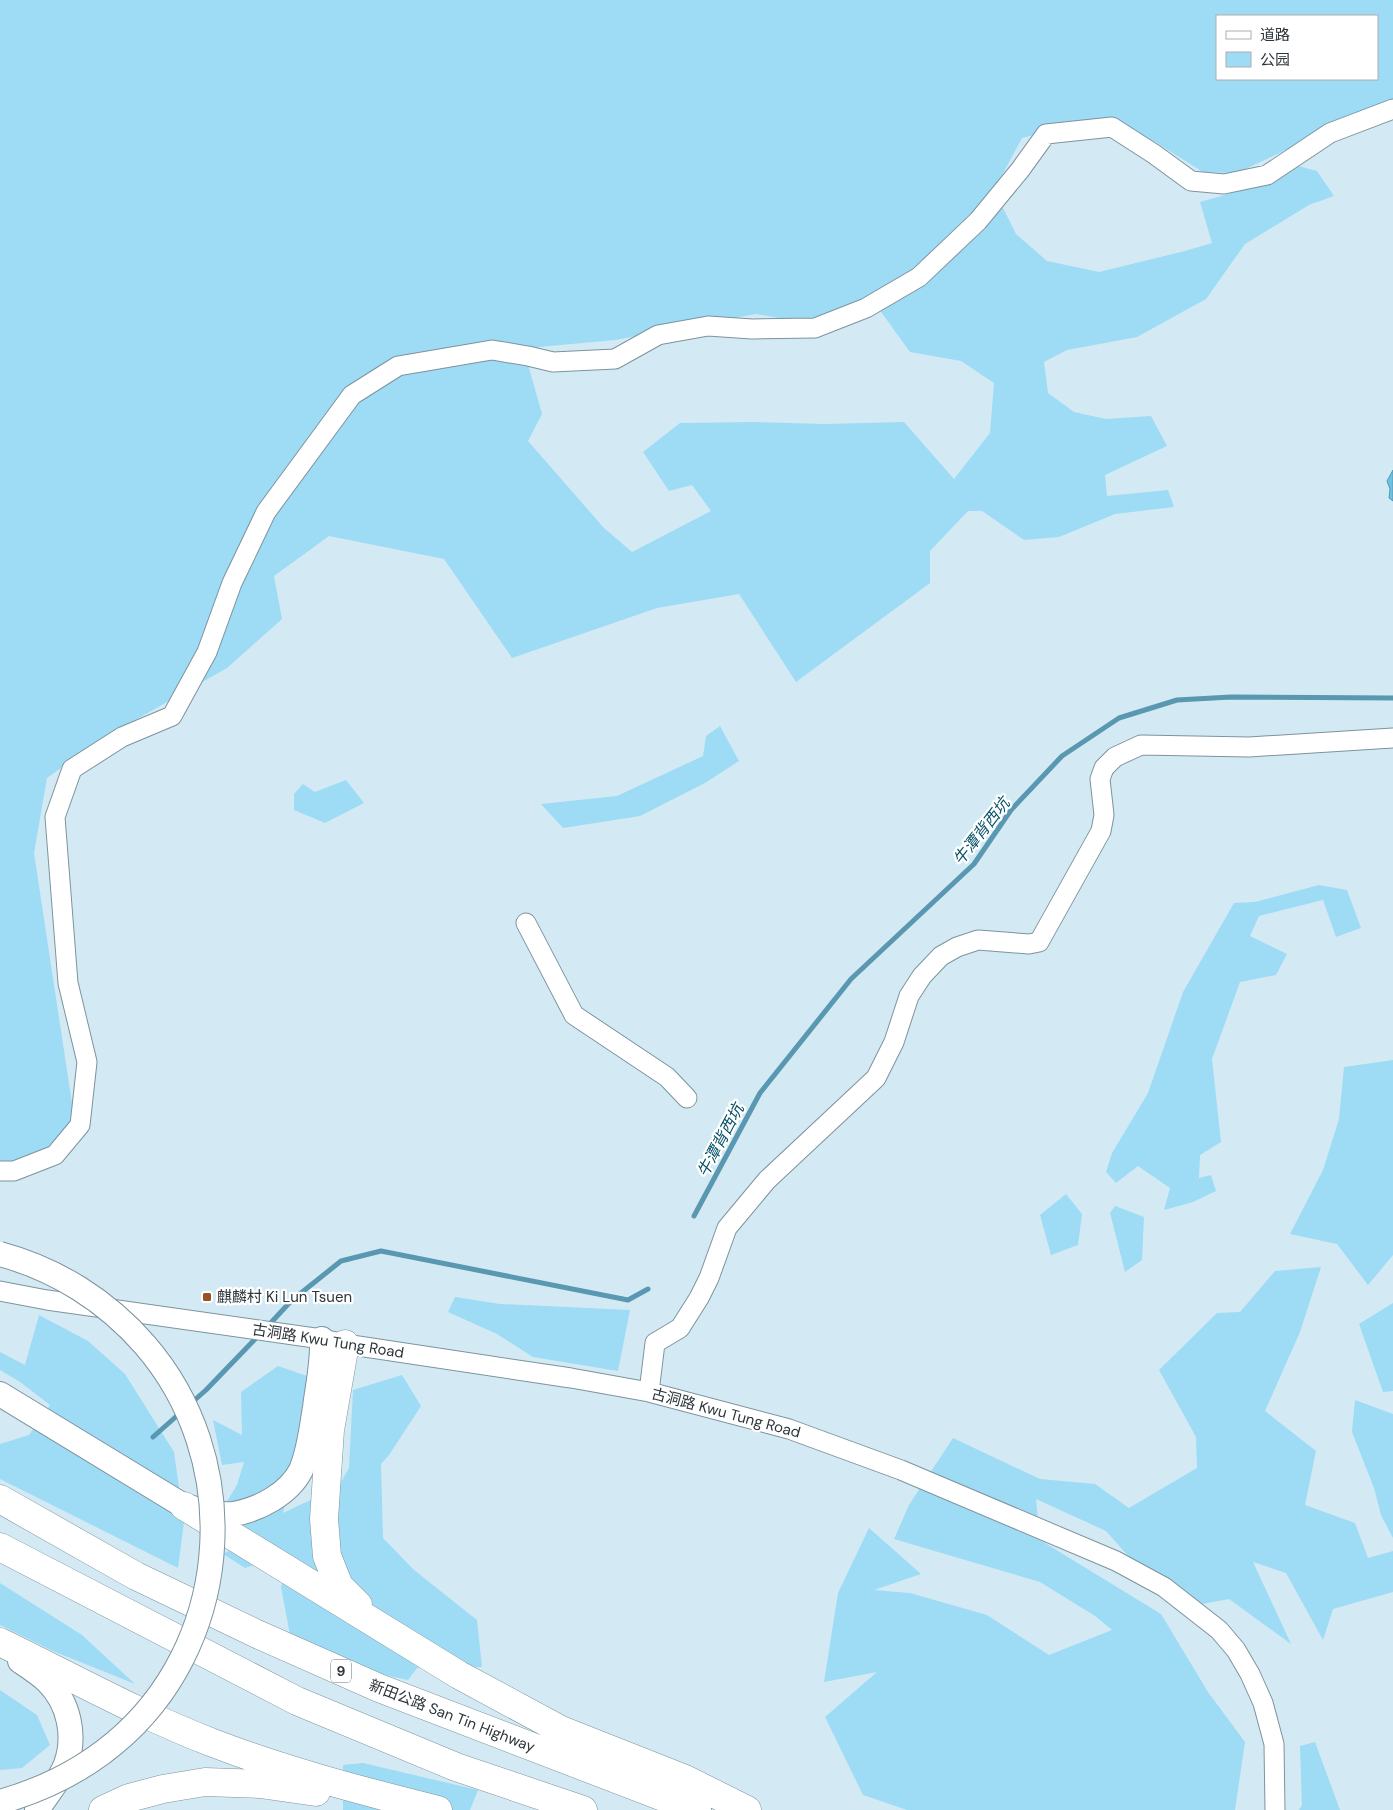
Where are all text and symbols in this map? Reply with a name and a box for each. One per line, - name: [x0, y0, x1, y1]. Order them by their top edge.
- legend: [1216, 15, 1378, 80]
- text: 道路: [1260, 25, 1290, 45]
- text: 公园: [1260, 50, 1290, 70]
- water label: 牛潭背西坑: [948, 792, 1016, 869]
- water label: 牛潭背西坑: [692, 1098, 749, 1180]
- place label: 麒麟村 Ki Lun Tsuen: [217, 1287, 352, 1307]
- marker: 麒麟村 Ki Lun Tsuen: [201, 1291, 213, 1303]
- street label: 古洞路 Kwu Tung Road: [251, 1319, 405, 1363]
- street label: 古洞路 Kwu Tung Road: [649, 1383, 803, 1443]
- road number: 9: [331, 1660, 351, 1682]
- street label: 新田公路 San Tin Highway: [366, 1675, 539, 1757]

